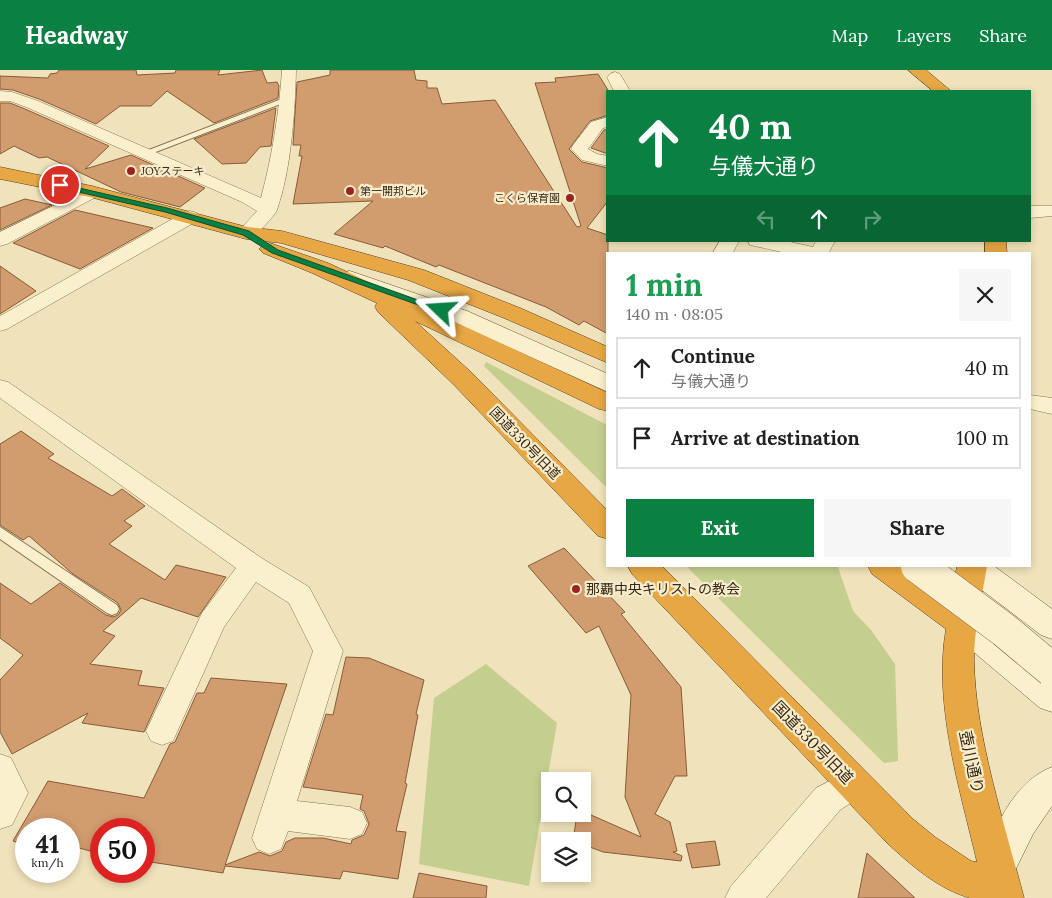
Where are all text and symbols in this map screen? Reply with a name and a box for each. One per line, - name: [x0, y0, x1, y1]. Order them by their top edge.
- text: Headway: [25, 20, 128, 51]
- text: Map: [832, 24, 868, 47]
- text: Layers: [896, 24, 951, 47]
- text: Share: [979, 24, 1027, 47]
- text: 40 m: [709, 104, 792, 149]
- icon: ahead: [626, 110, 691, 175]
- text: 与儀大通り: [709, 152, 819, 180]
- pin: [39, 164, 81, 206]
- place label: JOYステーキ: [140, 164, 205, 178]
- marker: JOYステーキ: [125, 165, 137, 177]
- icon: arrive: [46, 171, 74, 199]
- place label: 第一開邦ビル: [360, 184, 426, 198]
- marker: 第一開邦ビル: [344, 185, 356, 197]
- place label: こくら保育園: [494, 191, 560, 205]
- marker: こくら保育園: [564, 192, 576, 204]
- icon: left: [752, 205, 780, 233]
- icon: ahead: [805, 205, 833, 233]
- icon: right: [858, 205, 886, 233]
- text: 1 min: [626, 266, 703, 304]
- button: close: [959, 269, 1011, 321]
- position arrow: [414, 283, 466, 335]
- text: 140 m · 08:05: [626, 304, 723, 324]
- text: Continue: [671, 344, 755, 368]
- icon: ahead: [628, 354, 656, 382]
- text: 40 m: [965, 356, 1009, 380]
- text: 与儀大通り: [671, 371, 751, 391]
- street label: 国道330号旧道: [486, 403, 564, 483]
- icon: arrive: [628, 424, 656, 452]
- text: Arrive at destination: [671, 426, 860, 450]
- text: 100 m: [957, 426, 1009, 450]
- button: Exit: [626, 499, 814, 557]
- button: Share: [824, 499, 1011, 557]
- place label: 那覇中央キリストの教会: [586, 580, 740, 598]
- marker: 那覇中央キリストの教会: [570, 583, 582, 595]
- street label: 国道330号旧道: [768, 696, 858, 788]
- street label: 壺川通り: [956, 729, 988, 795]
- map controls: [541, 772, 591, 882]
- button: search: [541, 772, 591, 822]
- speed limit sign: 50: [90, 818, 155, 883]
- text: 41: [36, 828, 59, 860]
- button: layers: [541, 832, 591, 882]
- text: km/h: [31, 855, 64, 870]

